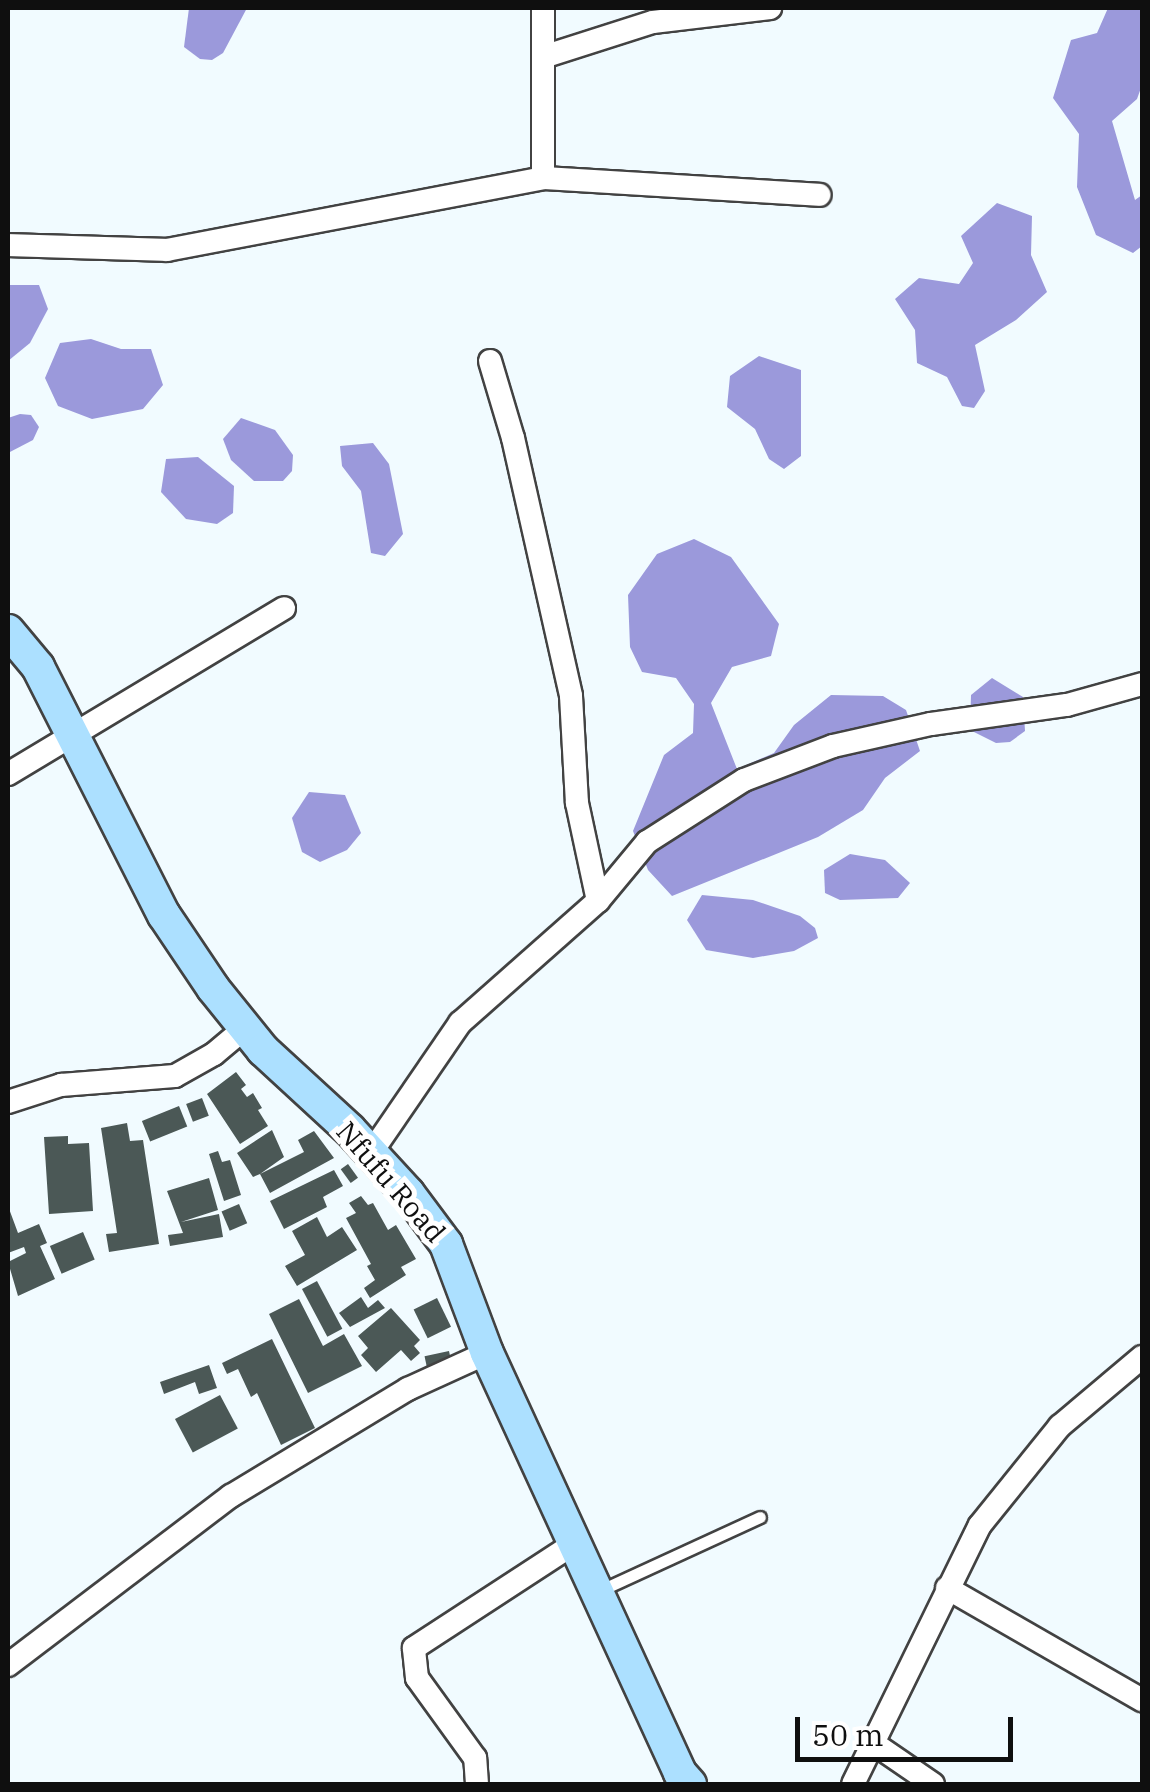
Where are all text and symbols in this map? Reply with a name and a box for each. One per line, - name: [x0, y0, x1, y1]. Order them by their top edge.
- street label: Nfufu Road: [329, 1115, 453, 1249]
- scale bar: [800, 1697, 1018, 1759]
- text: 50 m: [812, 1715, 884, 1754]

